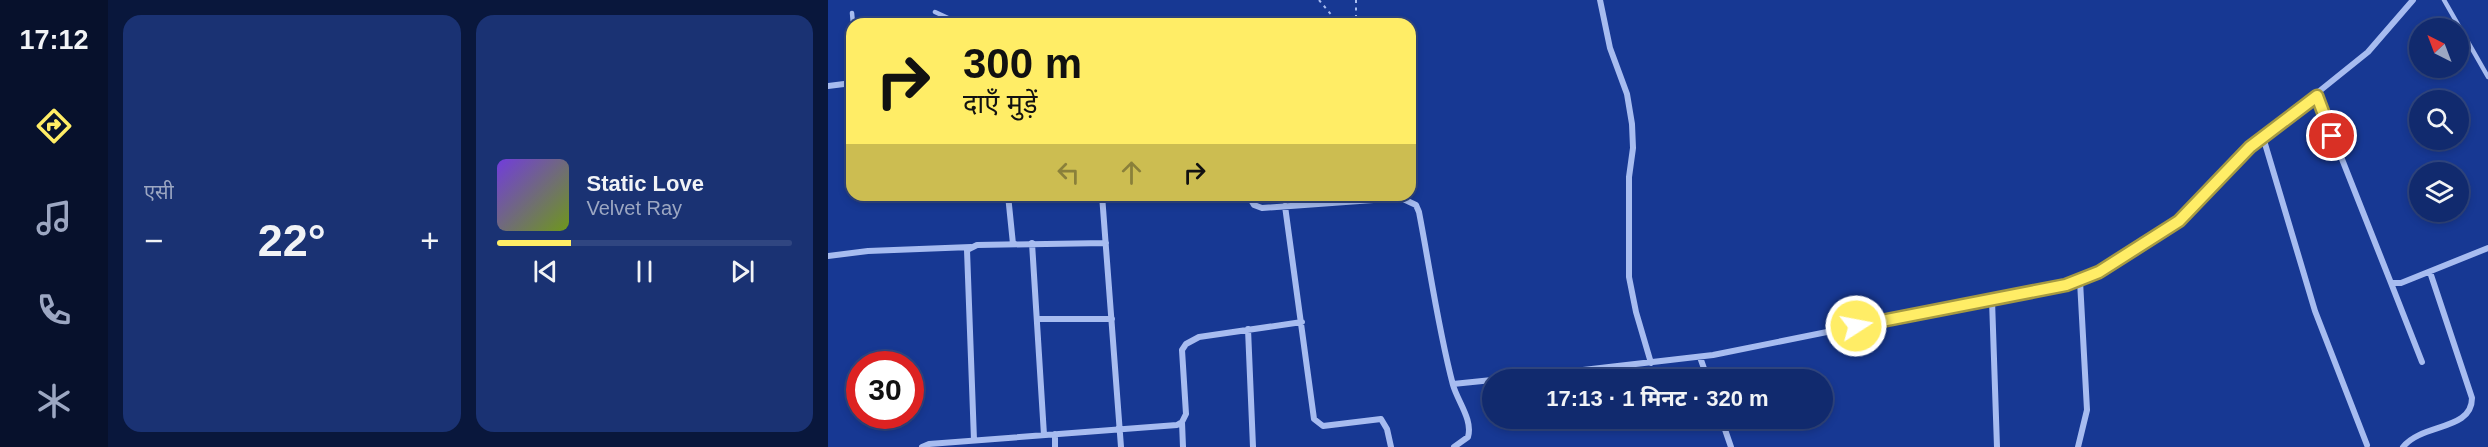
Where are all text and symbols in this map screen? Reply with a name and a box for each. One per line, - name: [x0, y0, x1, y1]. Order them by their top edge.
- north arrow: [2409, 18, 2469, 78]
- map controls: [2409, 18, 2469, 222]
- text: 17:12: [19, 25, 89, 55]
- text: 300 m: [963, 40, 1082, 87]
- icon: right: [864, 42, 942, 120]
- text: दाएँ मुड़ें: [963, 89, 1037, 119]
- button: search: [2409, 90, 2469, 150]
- icon: directions: [33, 105, 75, 147]
- pin: [2306, 110, 2357, 161]
- icon: arrive: [2315, 119, 2348, 152]
- icon: left: [1052, 156, 1085, 189]
- icon: ahead: [1115, 156, 1148, 189]
- icon: right: [1178, 156, 1211, 189]
- button: layers: [2409, 162, 2469, 222]
- text: Static Love: [587, 171, 704, 196]
- text: एसी: [144, 181, 174, 203]
- icon: music: [33, 197, 75, 239]
- text: Velvet Ray: [587, 197, 682, 219]
- text: 22°: [258, 215, 326, 266]
- text: −: [144, 222, 163, 259]
- text: +: [420, 222, 440, 259]
- icon: previous: [529, 255, 562, 288]
- icon: pause: [628, 255, 661, 288]
- icon: next: [726, 255, 759, 288]
- icon: phone: [33, 289, 75, 331]
- position arrow: [1824, 294, 1888, 358]
- speed limit sign: 30: [846, 351, 924, 429]
- icon: climate: [33, 380, 75, 422]
- text: 17:13 · 1 मिनट · 320 m: [1546, 386, 1769, 411]

